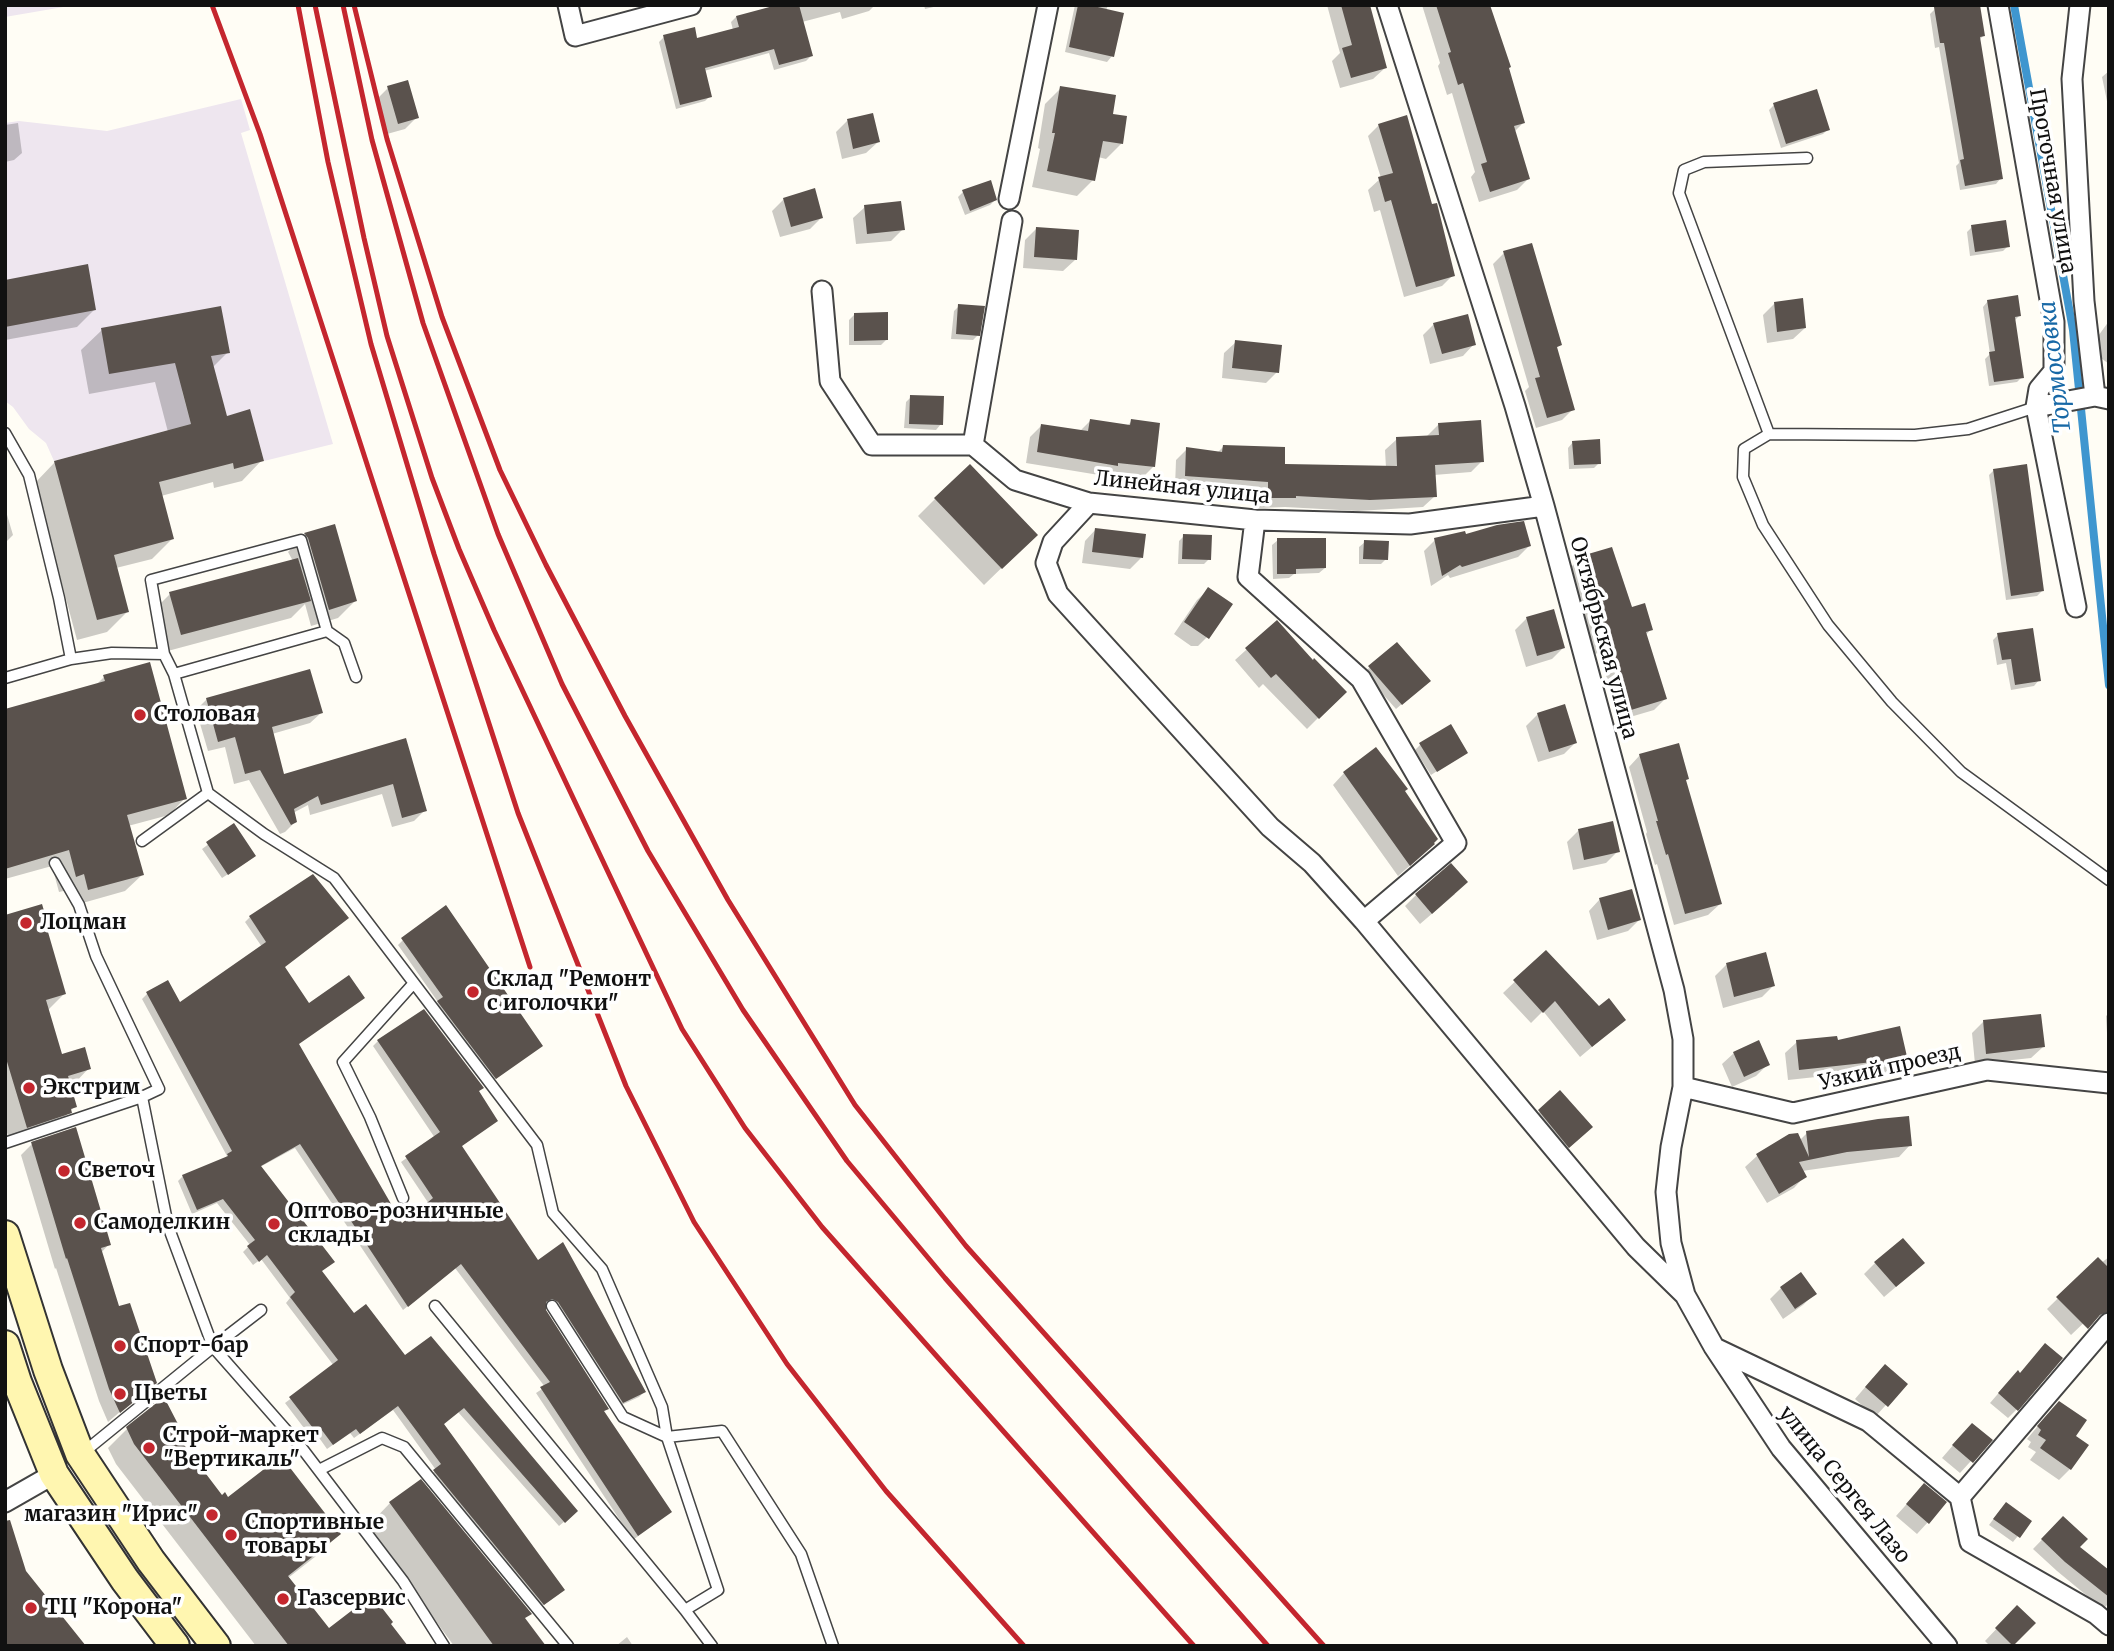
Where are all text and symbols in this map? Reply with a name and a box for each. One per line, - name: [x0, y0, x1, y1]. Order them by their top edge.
- street label: Проточная улица: [2023, 86, 2081, 276]
- water label: Тормосовка: [2034, 299, 2078, 435]
- street label: Линейная улица: [1093, 466, 1271, 510]
- street label: Октябрьская улица: [1564, 534, 1642, 742]
- place label: Столовая: [154, 702, 256, 728]
- marker: Столовая: [132, 707, 148, 723]
- place label: Лоцман: [40, 910, 127, 936]
- marker: Лоцман: [18, 915, 34, 931]
- place label: Склад "Ремонт с иголочки": [487, 967, 651, 1017]
- marker: Склад "Ремонт с иголочки": [465, 984, 481, 1000]
- street label: Узкий проезд: [1817, 1039, 1963, 1097]
- place label: Экстрим: [43, 1075, 140, 1101]
- marker: Экстрим: [21, 1080, 37, 1096]
- place label: Светоч: [78, 1158, 155, 1184]
- marker: Светоч: [56, 1163, 72, 1179]
- place label: Оптово-розничные склады: [288, 1199, 504, 1249]
- place label: Самоделкин: [94, 1210, 230, 1236]
- marker: Самоделкин: [72, 1215, 88, 1231]
- marker: Оптово-розничные склады: [266, 1216, 282, 1232]
- place label: Спорт-бар: [134, 1333, 248, 1359]
- marker: Спорт-бар: [112, 1338, 128, 1354]
- place label: Цветы: [134, 1381, 207, 1407]
- marker: Цветы: [112, 1386, 128, 1402]
- street label: улица Сергея Лазо: [1773, 1401, 1915, 1569]
- place label: Строй-маркет "Вертикаль": [163, 1423, 319, 1473]
- marker: Строй-маркет "Вертикаль": [141, 1440, 157, 1456]
- place label: магазин "Ирис": [24, 1502, 198, 1528]
- marker: магазин "Ирис": [204, 1507, 220, 1523]
- place label: Спортивные товары: [245, 1510, 384, 1560]
- marker: Спортивные товары: [223, 1527, 239, 1543]
- place label: Газсервис: [297, 1586, 406, 1612]
- marker: Газсервис: [275, 1591, 291, 1607]
- place label: ТЦ "Корона": [45, 1595, 182, 1621]
- marker: ТЦ "Корона": [23, 1600, 39, 1616]

